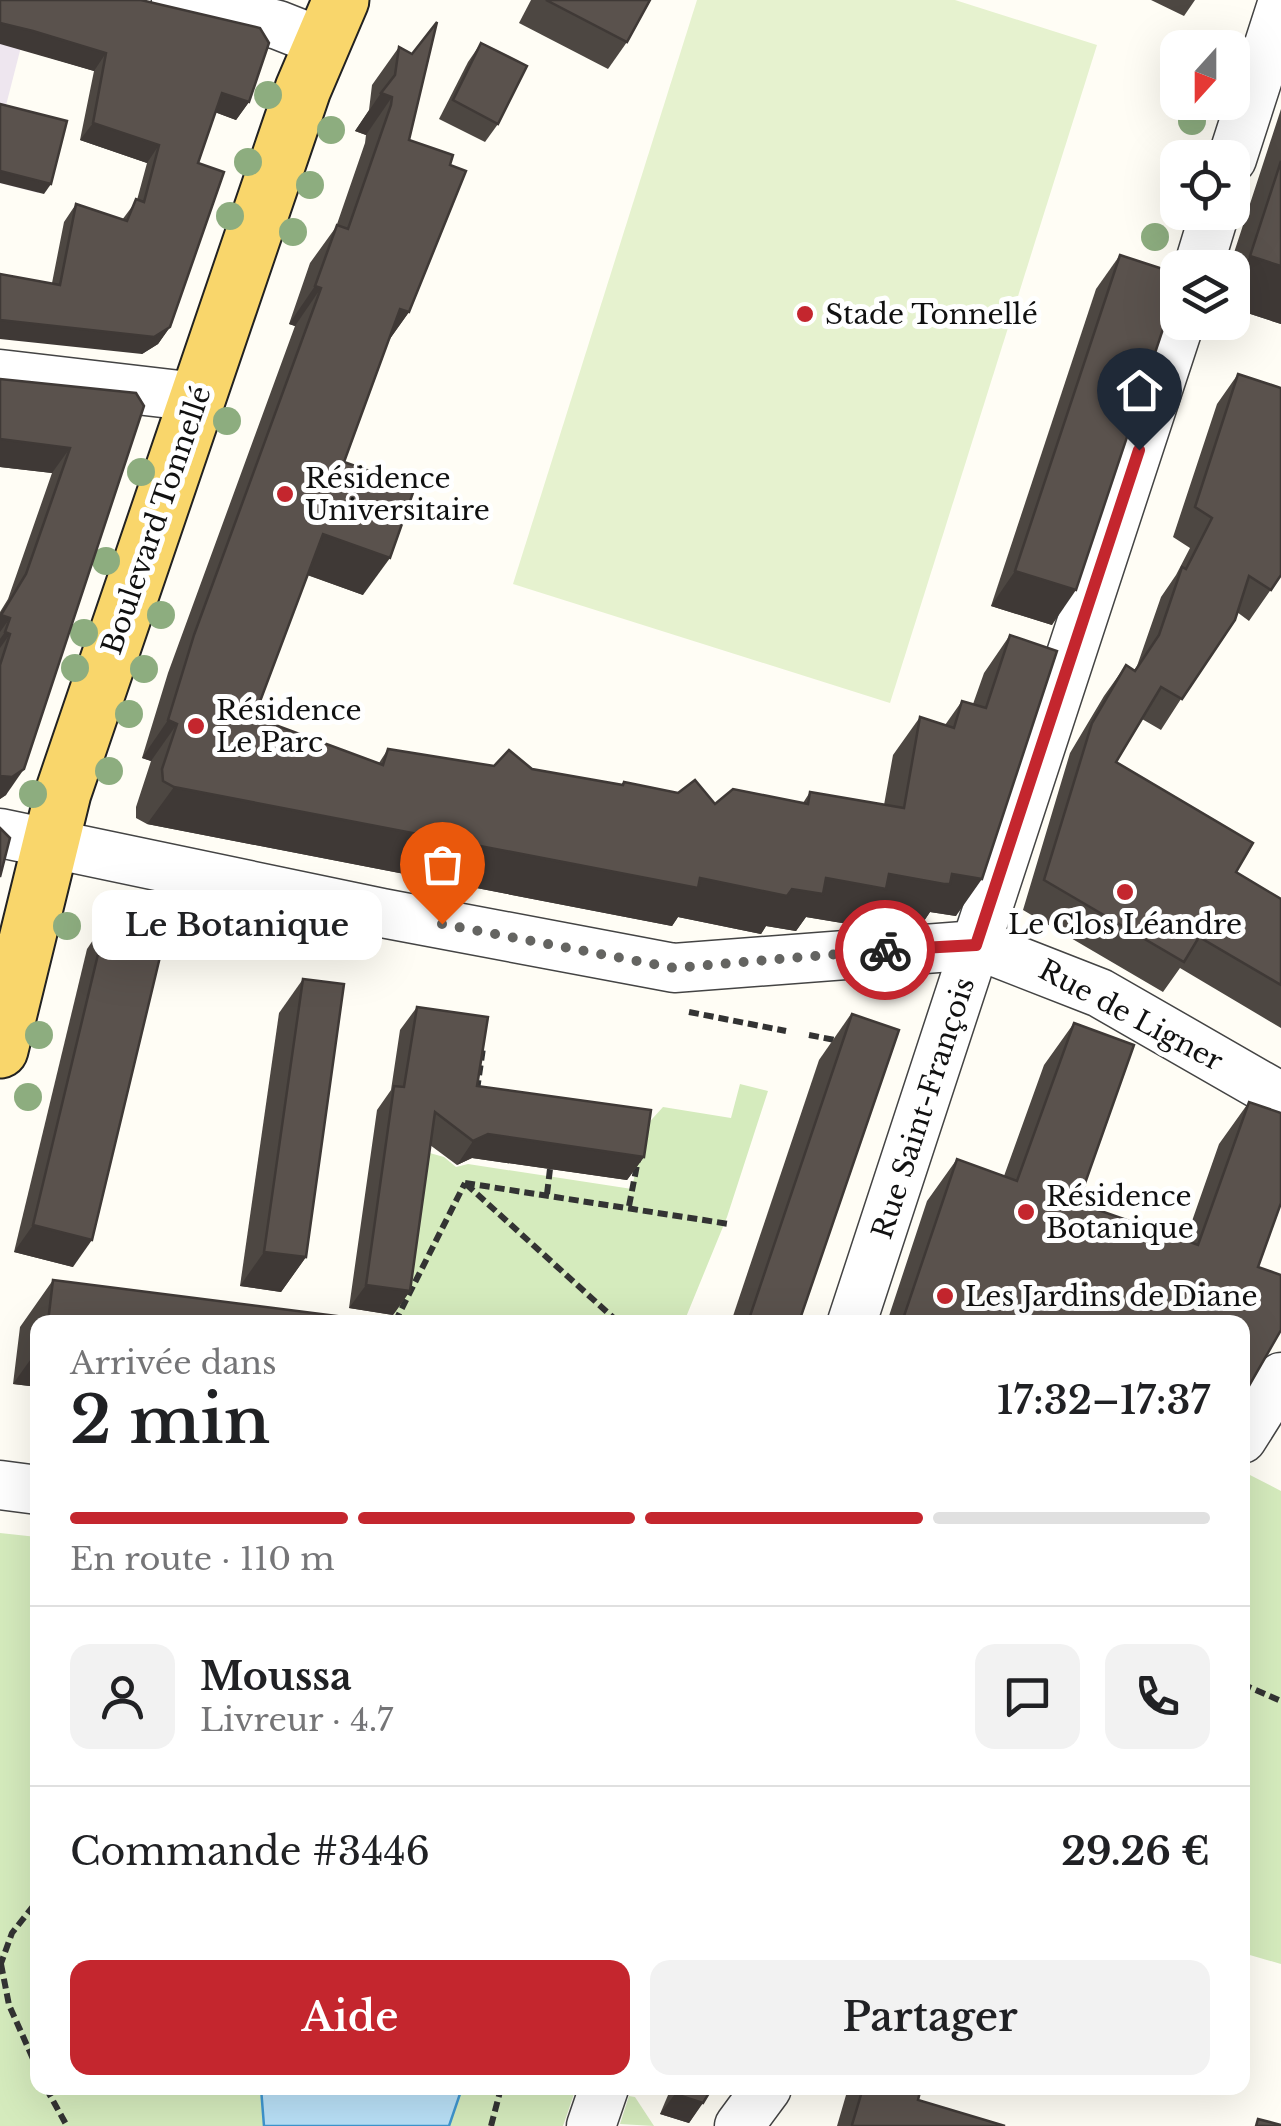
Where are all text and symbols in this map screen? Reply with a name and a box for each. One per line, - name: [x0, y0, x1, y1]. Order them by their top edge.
- north arrow: [1160, 30, 1250, 120]
- map controls: [1160, 30, 1250, 340]
- button: locate: [1160, 140, 1250, 230]
- button: layers: [1160, 250, 1250, 340]
- place label: Stade Tonnellé: [825, 297, 1038, 332]
- marker: Stade Tonnellé: [794, 303, 816, 325]
- pin: [1097, 348, 1182, 451]
- icon: home: [1112, 363, 1167, 418]
- street label: Boulevard Tonnellé: [94, 381, 219, 659]
- place label: Résidence Universitaire: [305, 461, 490, 528]
- marker: Résidence Universitaire: [274, 483, 296, 505]
- place label: Résidence Le Parc: [216, 693, 361, 760]
- marker: Résidence Le Parc: [185, 715, 207, 737]
- pin: [400, 822, 485, 925]
- icon: bag: [415, 837, 470, 892]
- marker: Le Clos Léandre: [1114, 881, 1136, 903]
- callout: Le Botanique: [92, 889, 382, 959]
- courier: [835, 900, 935, 1000]
- text: Le Botanique: [125, 905, 349, 945]
- place label: Le Clos Léandre: [1008, 907, 1242, 942]
- icon: bike: [858, 923, 913, 978]
- street label: Rue de Ligner: [1033, 952, 1229, 1079]
- street label: Rue Saint-François: [865, 973, 982, 1243]
- place label: Résidence Botanique: [1046, 1179, 1194, 1246]
- marker: Résidence Botanique: [1015, 1201, 1037, 1223]
- place label: Les Jardins de Diane: [965, 1279, 1257, 1314]
- marker: Les Jardins de Diane: [934, 1285, 956, 1307]
- text: Arrivée dans: [70, 1343, 277, 1383]
- text: 17:32–17:37: [997, 1377, 1210, 1424]
- text: 2 min: [70, 1380, 270, 1461]
- text: En route · 110 m: [70, 1539, 335, 1579]
- button: person: [70, 1644, 175, 1749]
- button: chat: [975, 1644, 1080, 1749]
- button: phone: [1105, 1644, 1210, 1749]
- text: Moussa: [200, 1653, 352, 1700]
- text: Livreur · 4.7: [200, 1700, 393, 1740]
- text: Commande #3446: [70, 1828, 430, 1875]
- text: 29.26 €: [1061, 1828, 1210, 1875]
- button: Aide: [70, 1960, 630, 2075]
- button: Partager: [650, 1960, 1210, 2075]

